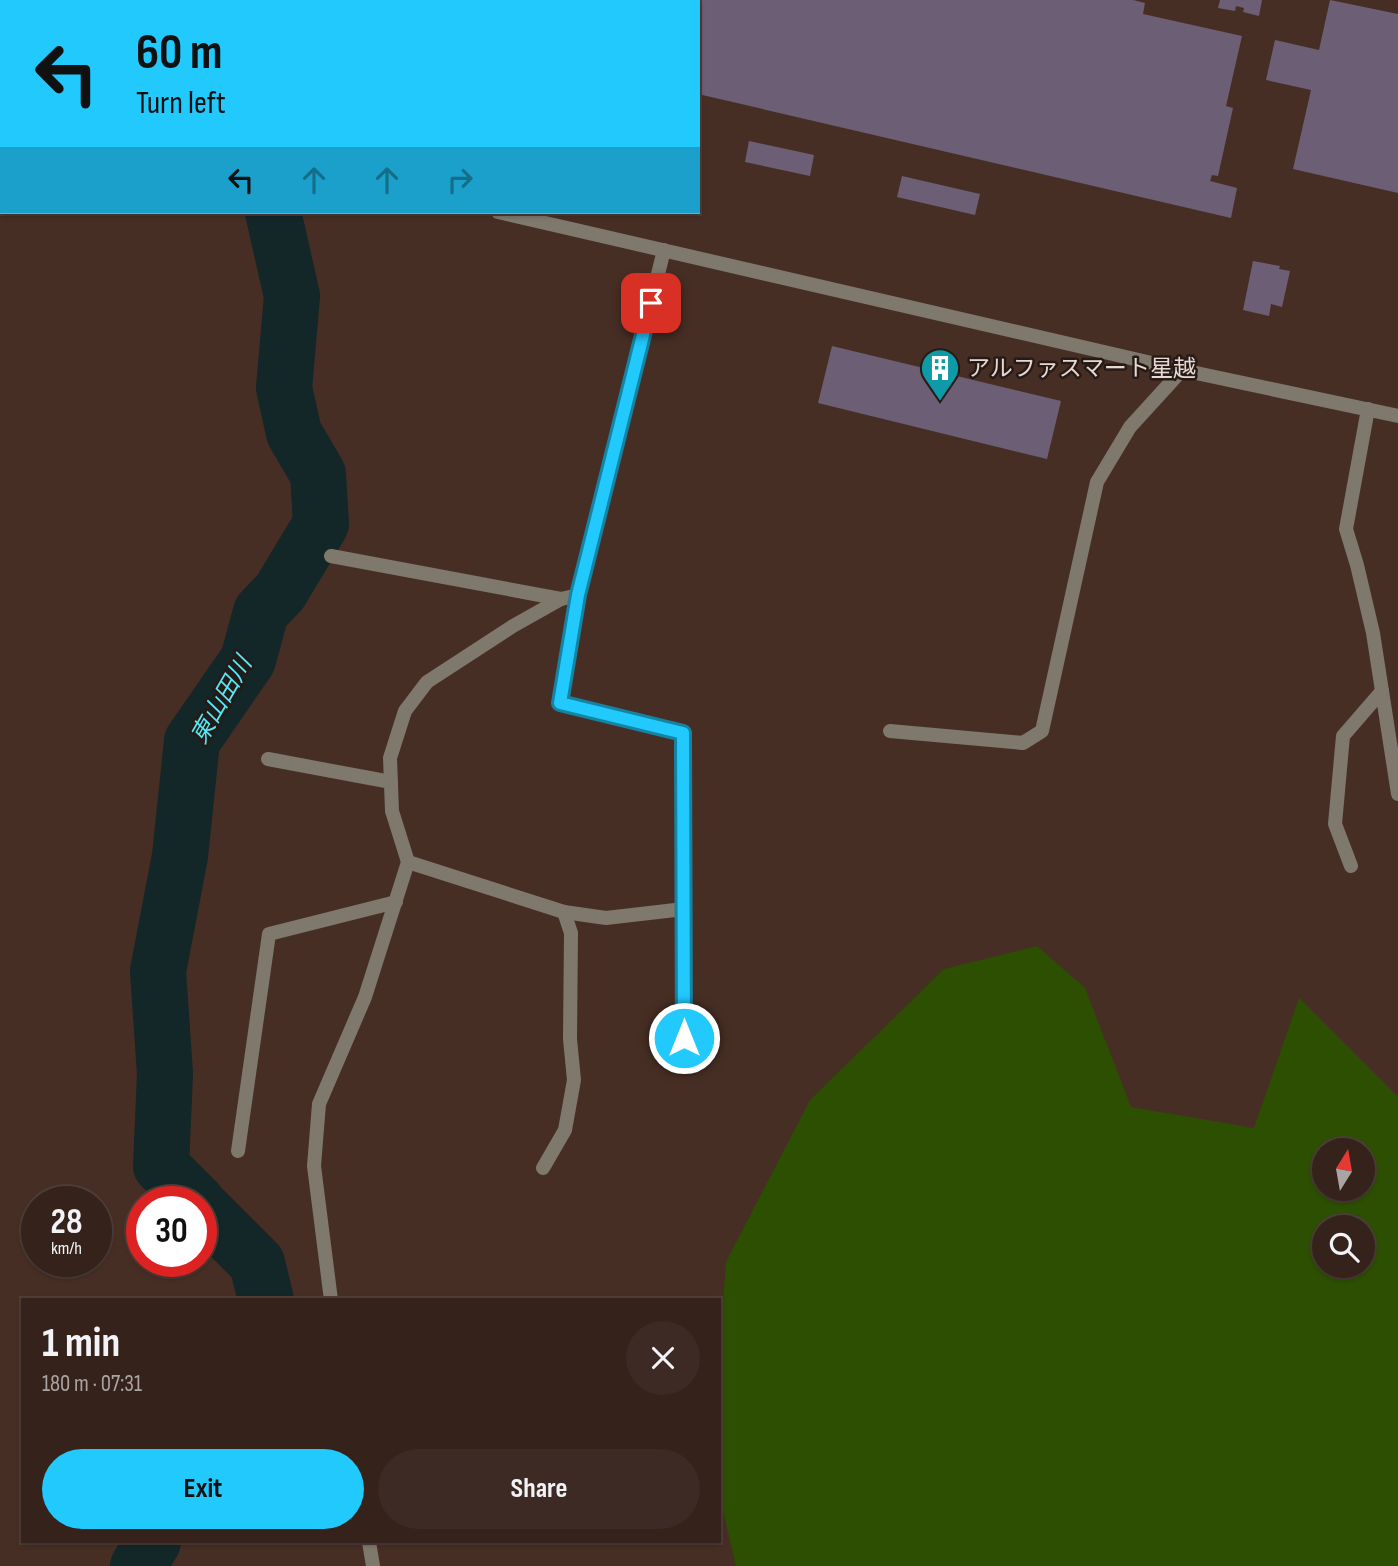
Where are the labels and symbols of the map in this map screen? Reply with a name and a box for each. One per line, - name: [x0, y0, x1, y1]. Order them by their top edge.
- pin: [621, 273, 681, 333]
- building icon: アルファスマート星越: [919, 347, 961, 402]
- place label: アルファスマート星越: [967, 355, 1196, 383]
- water label: 東山田川: [185, 649, 259, 749]
- position arrow: [647, 1001, 721, 1075]
- north arrow: [1312, 1138, 1376, 1200]
- speed limit sign: 30: [126, 1186, 217, 1277]

